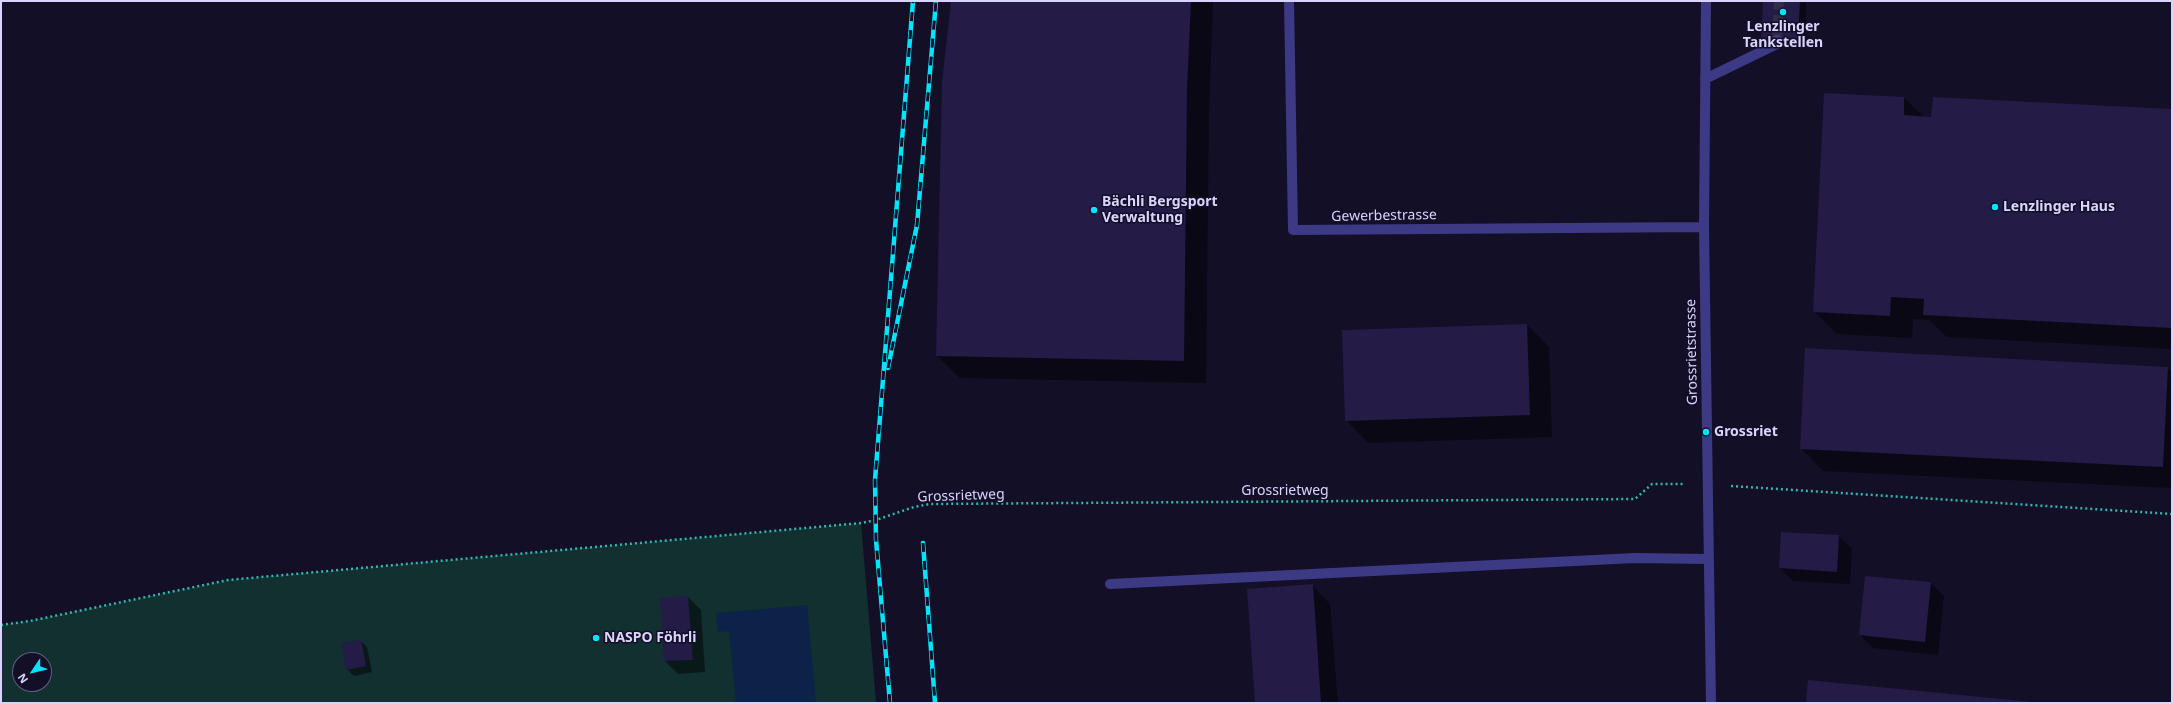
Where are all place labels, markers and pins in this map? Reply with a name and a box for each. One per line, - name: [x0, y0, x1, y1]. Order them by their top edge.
- marker: Lenzlinger Tankstellen: [1778, 7, 1788, 17]
- place label: Lenzlinger Tankstellen: [1743, 19, 1823, 52]
- place label: Bächli Bergsport Verwaltung: [1102, 194, 1218, 226]
- place label: Lenzlinger Haus: [2003, 199, 2115, 215]
- marker: Lenzlinger Haus: [1990, 202, 2000, 212]
- marker: Bächli Bergsport Verwaltung: [1089, 205, 1099, 215]
- place label: Grossriet: [1714, 424, 1778, 440]
- marker: Grossriet: [1701, 427, 1711, 437]
- place label: NASPO Föhrli: [604, 630, 696, 646]
- marker: NASPO Föhrli: [591, 633, 601, 643]

